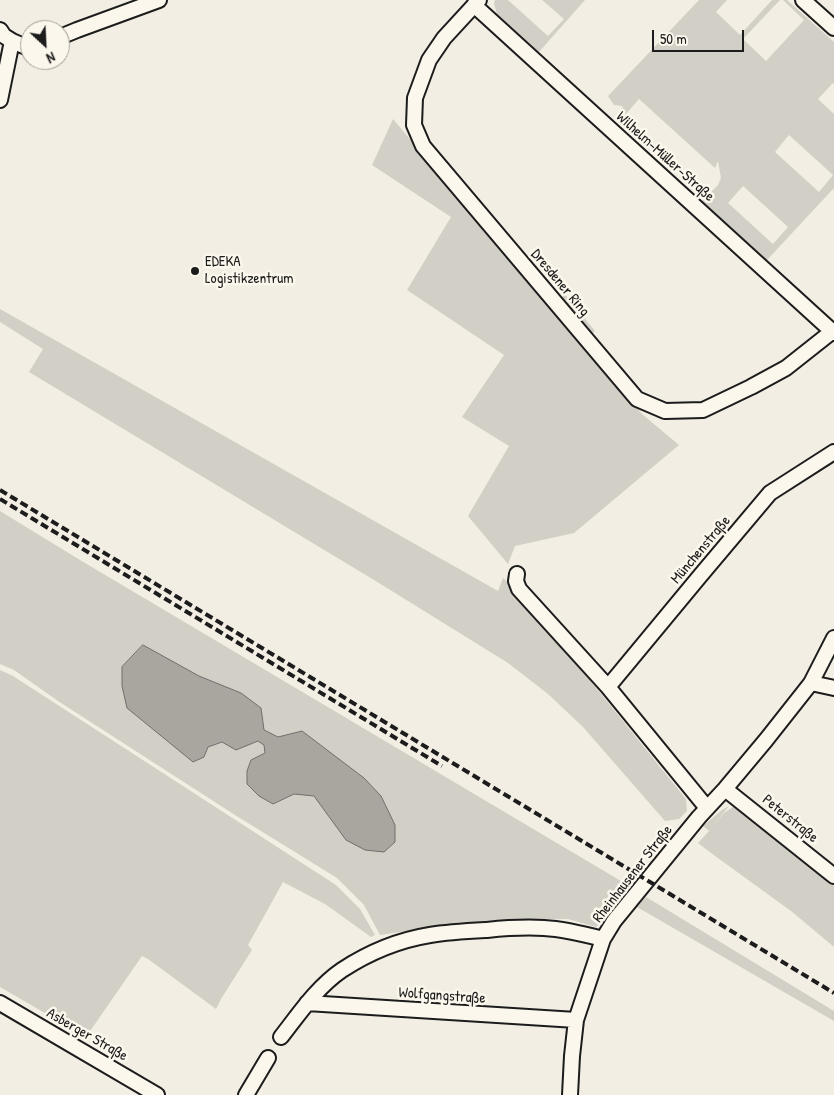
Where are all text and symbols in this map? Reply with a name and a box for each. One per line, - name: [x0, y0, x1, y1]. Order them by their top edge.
- north arrow: [20, 20, 70, 70]
- scale bar: [654, 20, 746, 52]
- text: 50 m: [660, 28, 687, 49]
- text: N: [44, 48, 59, 68]
- street label: Wilhelm-Müller-Straße: [612, 108, 718, 206]
- street label: Dresdener Ring: [527, 246, 593, 320]
- place label: EDEKA Logistikzentrum: [205, 253, 293, 288]
- marker: EDEKA Logistikzentrum: [189, 265, 201, 277]
- street label: Münchenstraße: [667, 512, 735, 588]
- street label: Peterstraße: [758, 791, 822, 847]
- street label: Rheinhausener Straße: [589, 822, 677, 926]
- street label: Wolfgangstraße: [398, 984, 486, 1008]
- street label: Asberger Straße: [43, 1005, 131, 1065]

